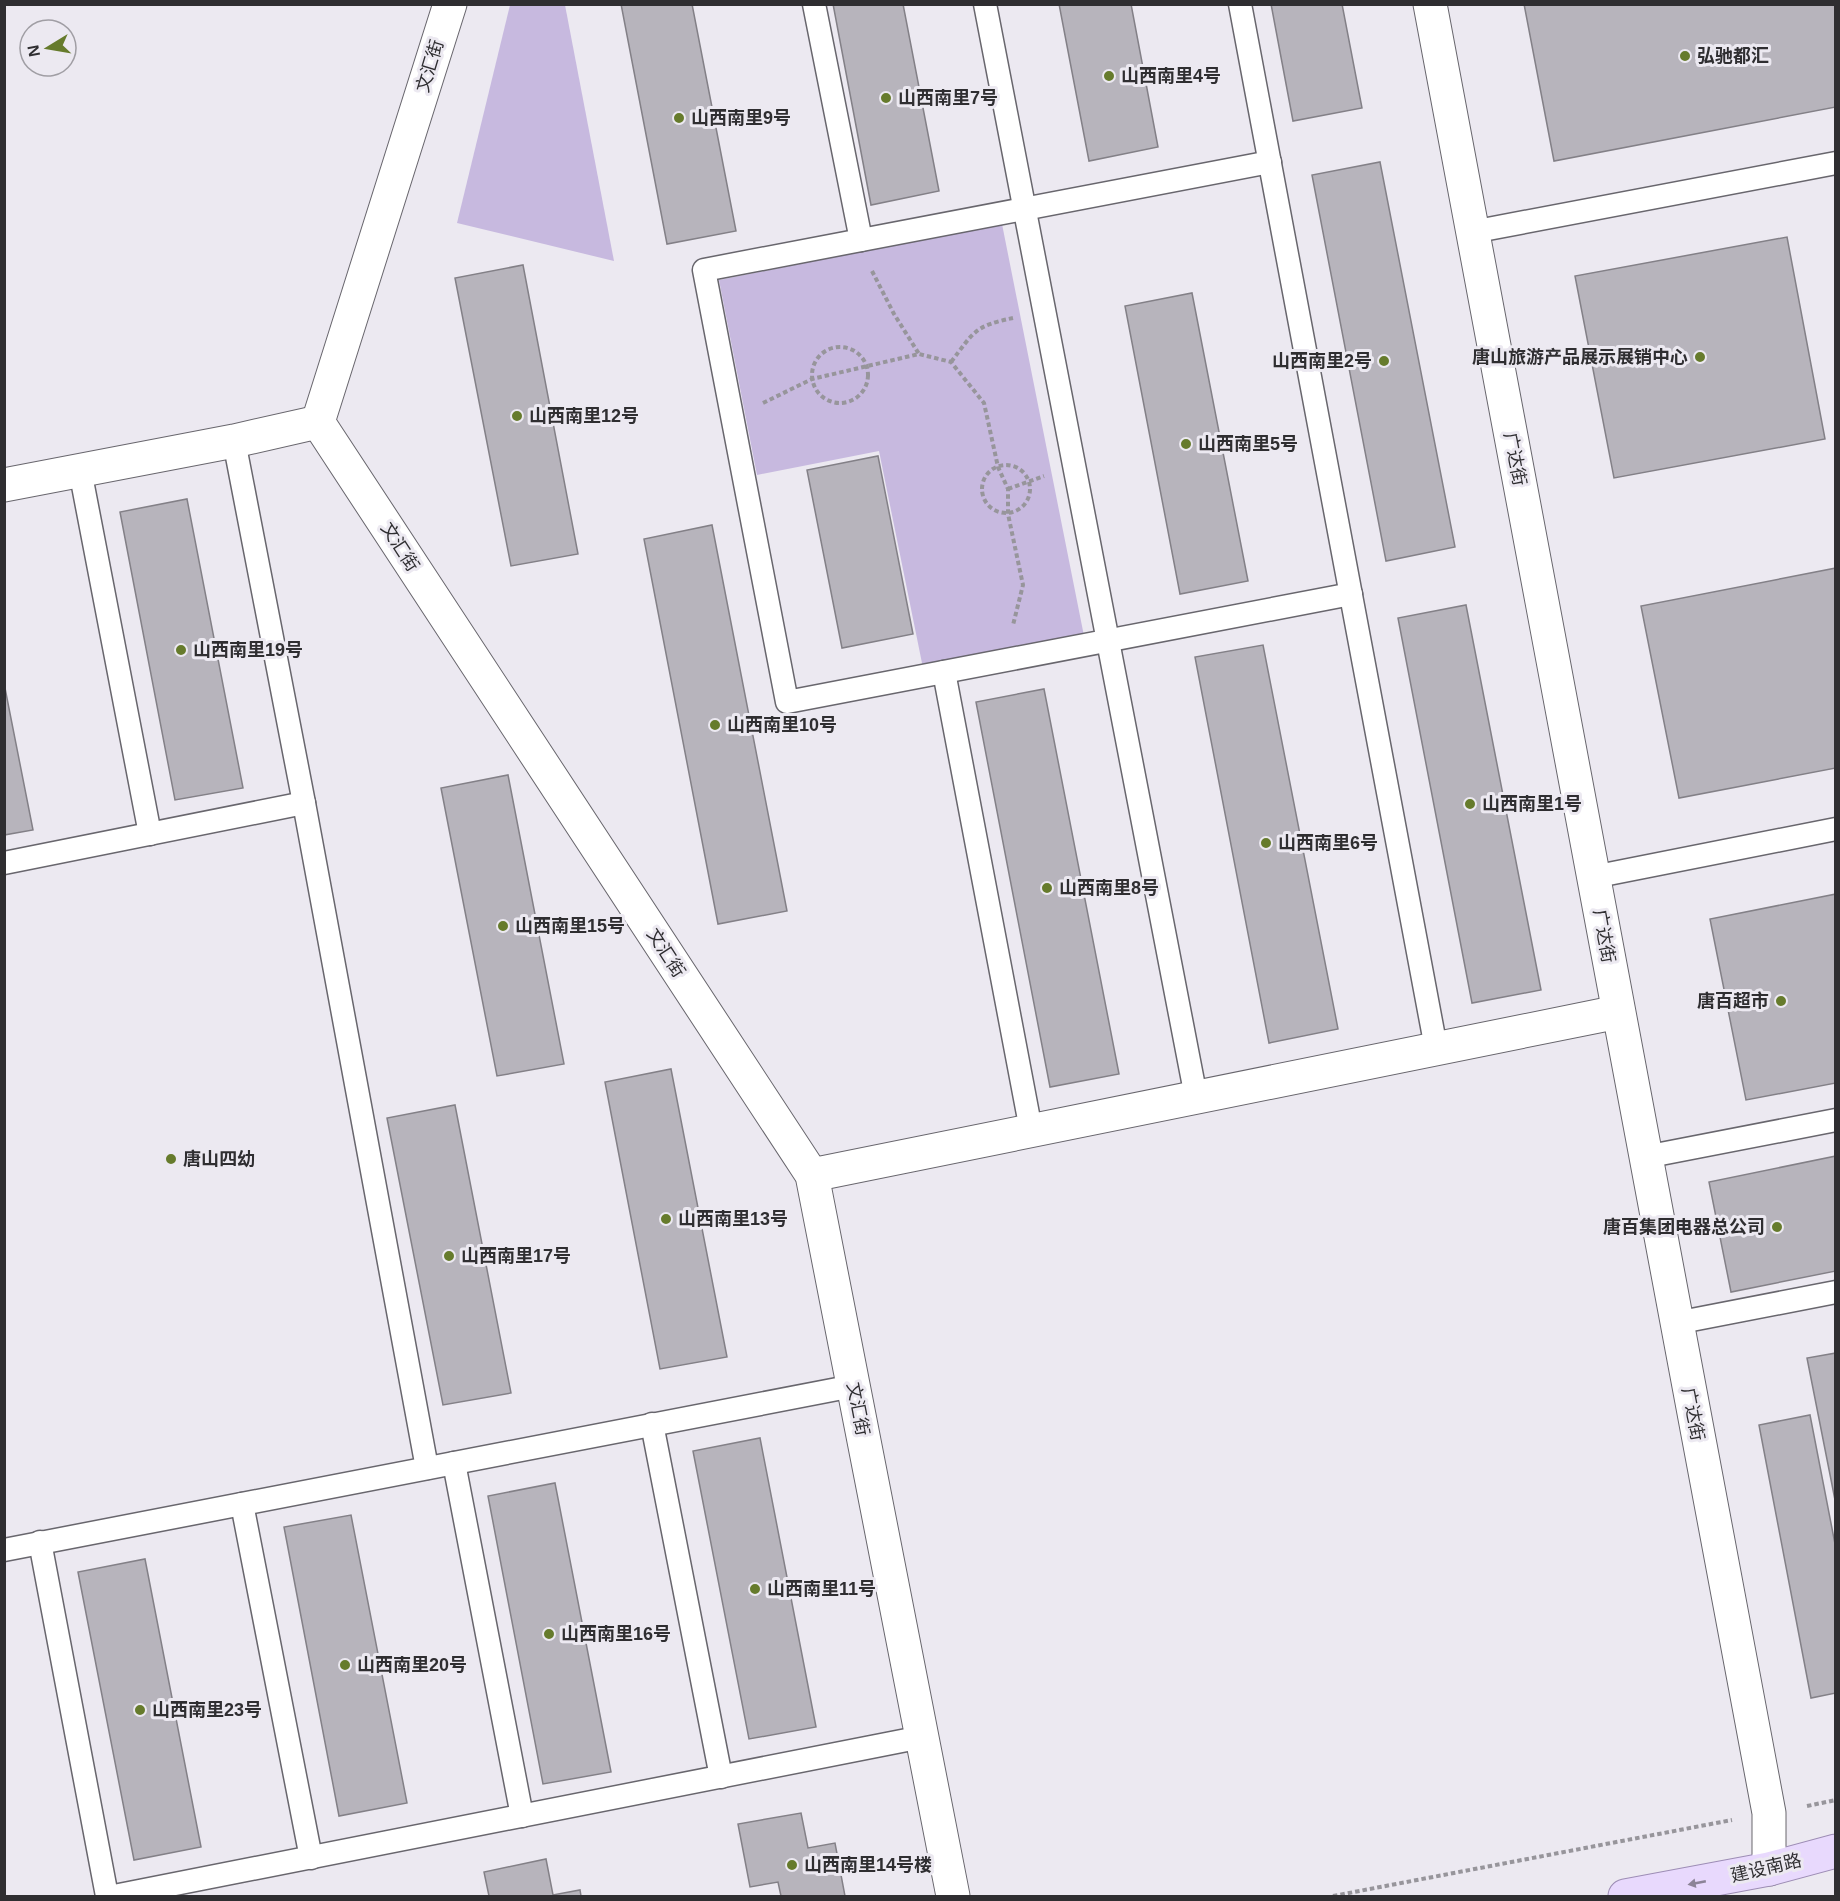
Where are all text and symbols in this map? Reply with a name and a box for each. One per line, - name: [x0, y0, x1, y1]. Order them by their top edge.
- north arrow: [18, 18, 78, 78]
- street label: 文汇街: [413, 37, 447, 95]
- text: N: [24, 43, 43, 58]
- place label: 弘驰都汇: [1697, 46, 1769, 66]
- marker: 弘驰都汇: [1678, 49, 1692, 63]
- place label: 山西南里4号: [1121, 66, 1221, 86]
- marker: 山西南里4号: [1102, 69, 1116, 83]
- place label: 山西南里7号: [898, 88, 998, 108]
- marker: 山西南里7号: [879, 91, 893, 105]
- place label: 山西南里9号: [691, 108, 791, 128]
- marker: 山西南里9号: [672, 111, 686, 125]
- place label: 唐山旅游产品展示展销中心: [1472, 347, 1688, 367]
- marker: 唐山旅游产品展示展销中心: [1693, 350, 1707, 364]
- place label: 山西南里2号: [1272, 351, 1372, 371]
- marker: 山西南里2号: [1377, 354, 1391, 368]
- place label: 山西南里12号: [529, 406, 639, 426]
- marker: 山西南里12号: [510, 409, 524, 423]
- street label: 广达街: [1500, 431, 1530, 487]
- place label: 山西南里5号: [1198, 434, 1298, 454]
- marker: 山西南里5号: [1179, 437, 1193, 451]
- street label: 文汇街: [377, 519, 423, 575]
- place label: 山西南里19号: [193, 640, 303, 660]
- marker: 山西南里19号: [174, 643, 188, 657]
- place label: 山西南里10号: [727, 715, 837, 735]
- marker: 山西南里10号: [708, 718, 722, 732]
- place label: 山西南里1号: [1482, 794, 1582, 814]
- marker: 山西南里1号: [1463, 797, 1477, 811]
- place label: 山西南里6号: [1278, 833, 1378, 853]
- marker: 山西南里6号: [1259, 836, 1273, 850]
- place label: 山西南里8号: [1059, 878, 1159, 898]
- marker: 山西南里8号: [1040, 881, 1054, 895]
- street label: 广达街: [1589, 908, 1619, 964]
- place label: 山西南里15号: [515, 916, 625, 936]
- marker: 山西南里15号: [496, 919, 510, 933]
- street label: 文汇街: [643, 925, 689, 981]
- place label: 唐百超市: [1697, 991, 1769, 1011]
- marker: 唐百超市: [1774, 994, 1788, 1008]
- place label: 唐山四幼: [183, 1149, 255, 1169]
- marker: 唐山四幼: [164, 1152, 178, 1166]
- place label: 山西南里13号: [678, 1209, 788, 1229]
- marker: 山西南里13号: [659, 1212, 673, 1226]
- place label: 唐百集团电器总公司: [1603, 1217, 1765, 1237]
- marker: 唐百集团电器总公司: [1770, 1220, 1784, 1234]
- place label: 山西南里17号: [461, 1246, 571, 1266]
- marker: 山西南里17号: [442, 1249, 456, 1263]
- street label: 文汇街: [843, 1381, 873, 1437]
- street label: 广达街: [1678, 1386, 1708, 1442]
- place label: 山西南里11号: [767, 1579, 876, 1599]
- marker: 山西南里11号: [748, 1582, 762, 1596]
- place label: 山西南里16号: [561, 1624, 671, 1644]
- marker: 山西南里16号: [542, 1627, 556, 1641]
- place label: 山西南里20号: [357, 1655, 467, 1675]
- marker: 山西南里20号: [338, 1658, 352, 1672]
- place label: 山西南里23号: [152, 1700, 262, 1720]
- marker: 山西南里23号: [133, 1703, 147, 1717]
- street label: 建设南路: [1729, 1850, 1803, 1886]
- place label: 山西南里14号楼: [804, 1855, 932, 1875]
- marker: 山西南里14号楼: [785, 1858, 799, 1872]
- one-way arrow: [1687, 1879, 1706, 1888]

